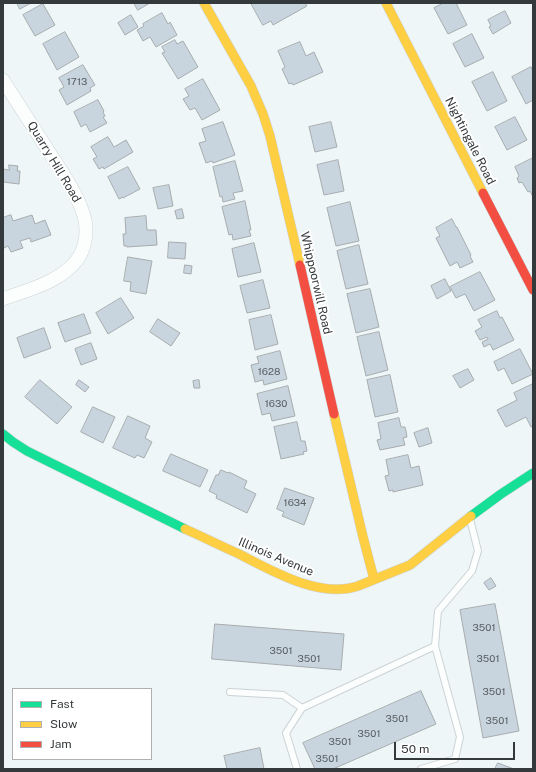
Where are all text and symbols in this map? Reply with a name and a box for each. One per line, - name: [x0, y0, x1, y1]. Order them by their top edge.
- house number: 1713: [67, 76, 87, 88]
- street label: Nightingale Road: [442, 95, 498, 187]
- street label: Quarry Hill Road: [24, 119, 84, 205]
- street label: Whippoorwill Road: [297, 230, 335, 336]
- house number: 1628: [258, 366, 280, 378]
- house number: 1630: [265, 398, 287, 410]
- house number: 1634: [284, 497, 306, 509]
- street label: Illinois Avenue: [236, 535, 316, 579]
- house number: 3501: [473, 622, 495, 634]
- house number: 3501: [270, 645, 292, 657]
- house number: 3501: [298, 653, 320, 665]
- house number: 3501: [477, 653, 499, 665]
- house number: 3501: [483, 686, 505, 698]
- legend: [12, 688, 152, 760]
- text: Fast: [50, 697, 74, 711]
- house number: 3501: [386, 713, 408, 725]
- house number: 3501: [486, 715, 508, 727]
- text: Slow: [50, 717, 77, 731]
- house number: 3501: [358, 728, 380, 740]
- scale bar: [396, 734, 517, 760]
- house number: 3501: [329, 736, 351, 748]
- text: Jam: [50, 737, 72, 751]
- text: 50 m: [401, 742, 429, 756]
- house number: 3501: [316, 753, 338, 765]

